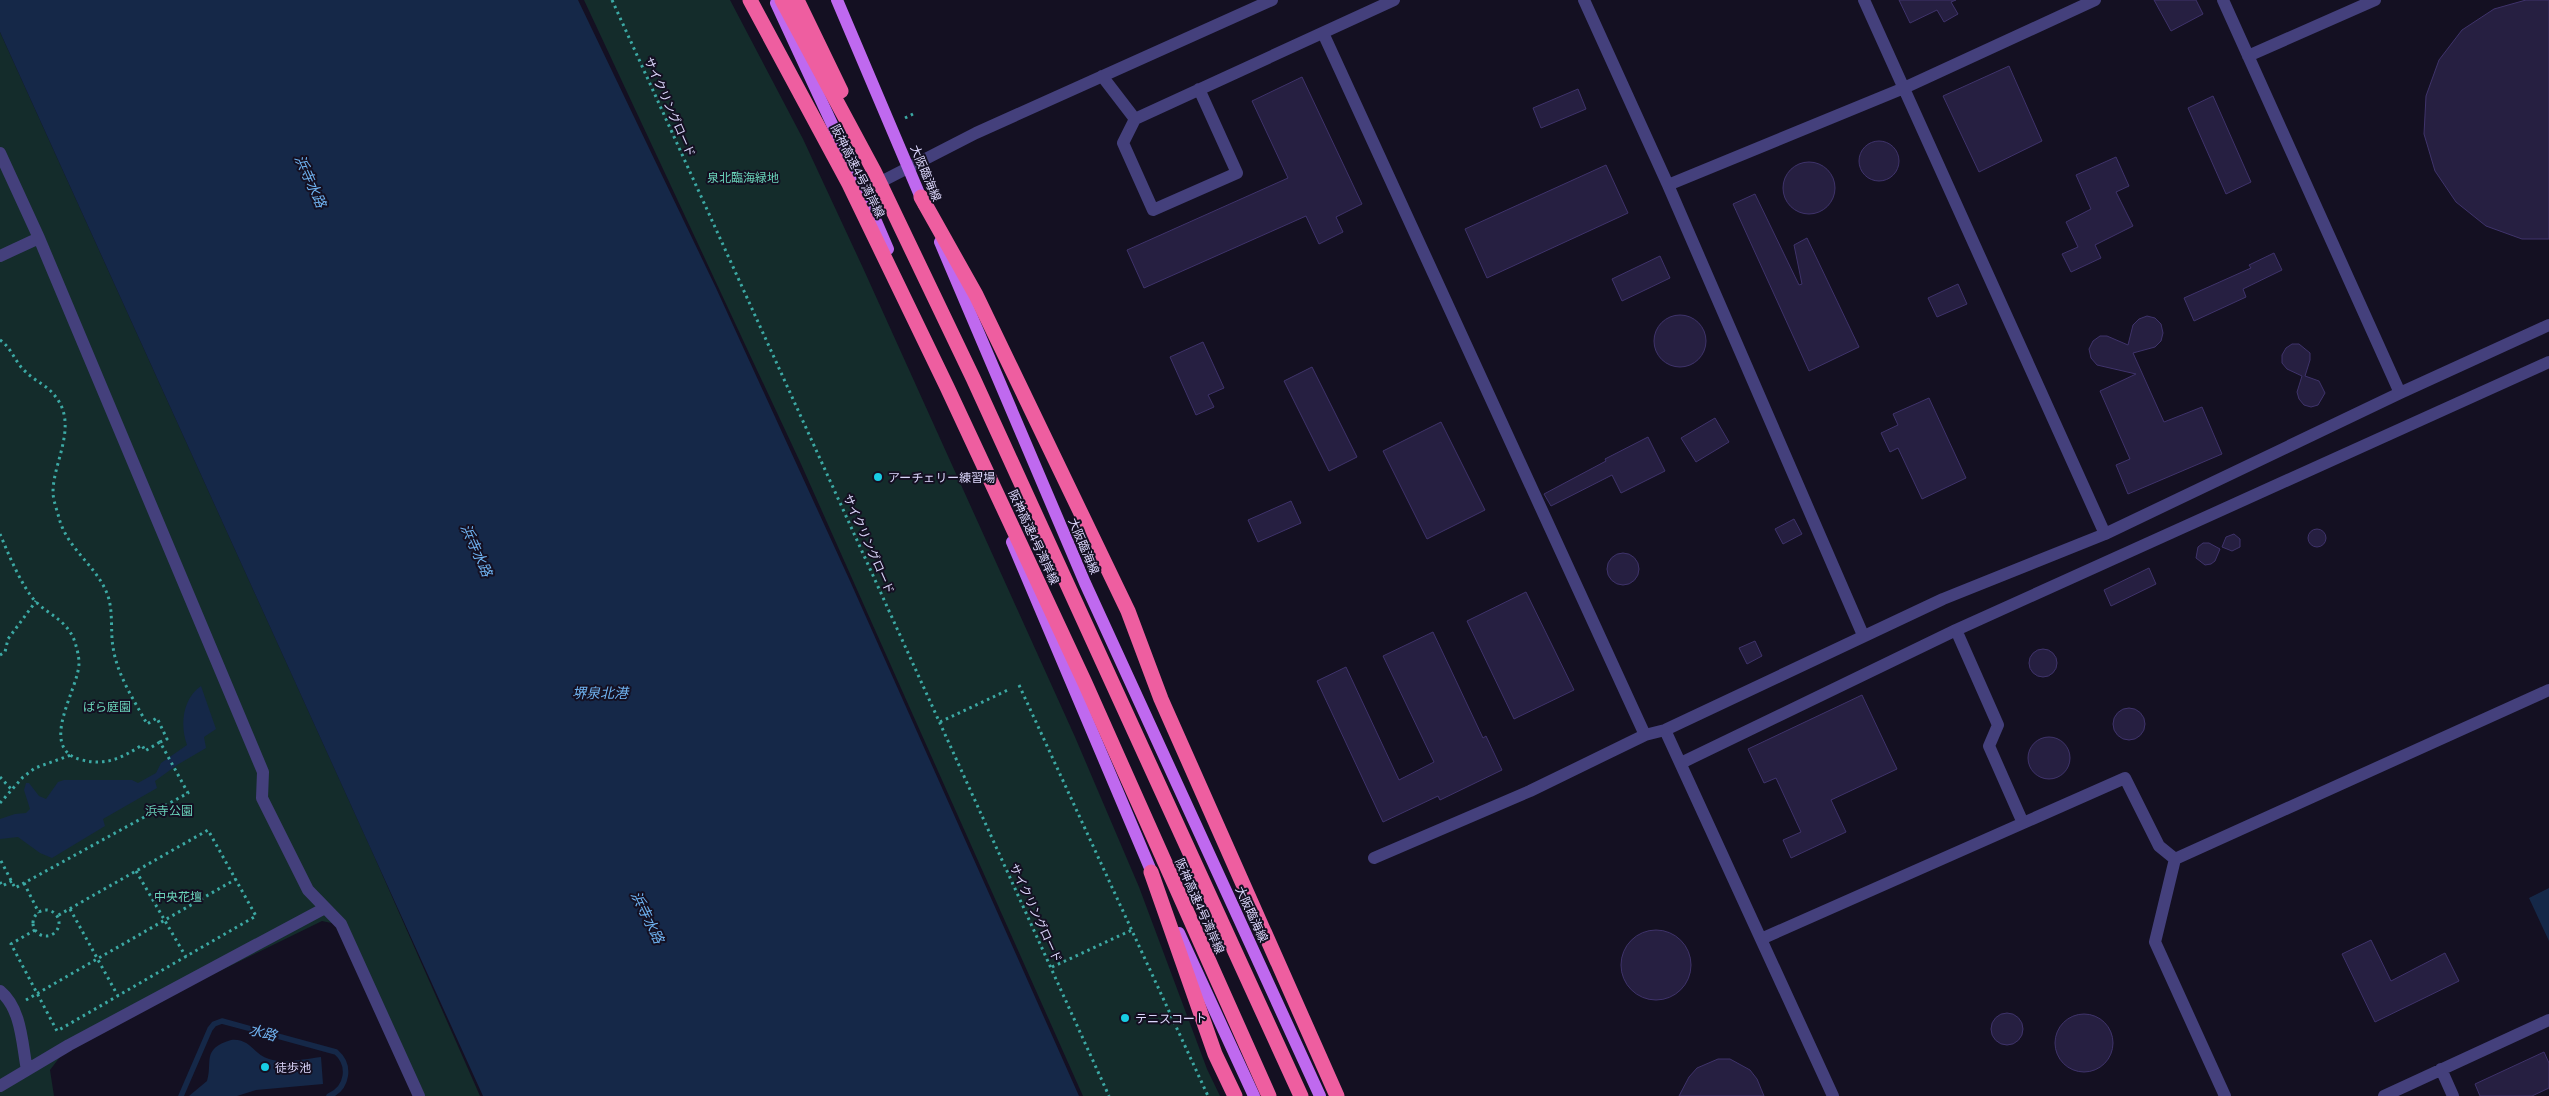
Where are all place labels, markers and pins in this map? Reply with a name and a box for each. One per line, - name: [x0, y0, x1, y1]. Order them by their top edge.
- place label: アーチェリー練習場: [888, 469, 995, 486]
- marker: アーチェリー練習場: [872, 471, 884, 483]
- place label: テニスコート: [1135, 1010, 1207, 1027]
- marker: テニスコート: [1119, 1012, 1131, 1024]
- place label: 徒歩池: [275, 1059, 311, 1076]
- marker: 徒歩池: [259, 1061, 271, 1073]

